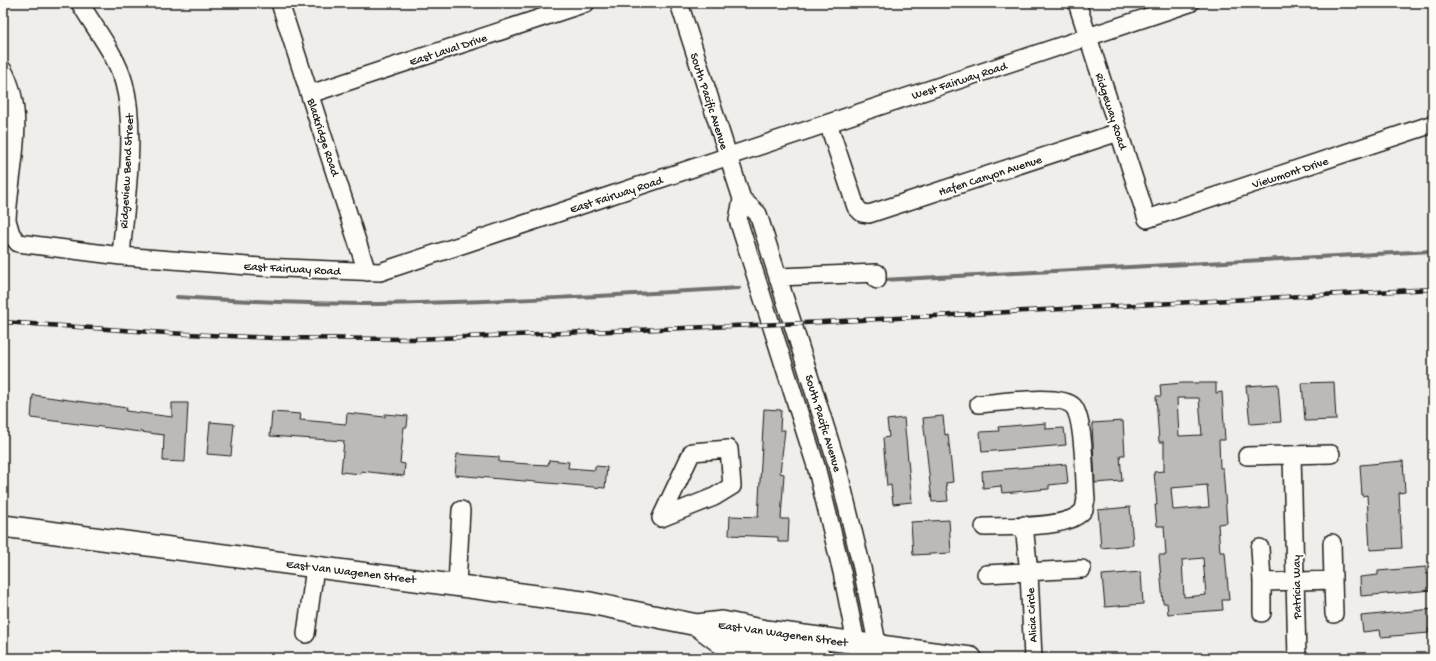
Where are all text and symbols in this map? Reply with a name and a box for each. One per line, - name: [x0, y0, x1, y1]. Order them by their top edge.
- street label: East Laval Drive: [408, 31, 490, 70]
- street label: South Pacific Avenue: [686, 51, 731, 153]
- street label: West Fairway Road: [910, 60, 1010, 104]
- street label: Ridgeway Road: [1091, 71, 1129, 153]
- street label: Blackridge Road: [303, 96, 342, 179]
- street label: Ridgeview Bend Street: [118, 112, 138, 229]
- street label: Hafen Canyon Avenue: [937, 153, 1045, 200]
- street label: Viewmont Drive: [1250, 155, 1331, 193]
- street label: East Fairway Road: [568, 174, 666, 218]
- street label: East Fairway Road: [243, 260, 342, 280]
- street label: South Pacific Avenue: [801, 373, 844, 475]
- street label: Patricia Way: [1290, 555, 1306, 620]
- street label: East Van Wagenen Street: [285, 558, 417, 588]
- street label: Alicia Circle: [1025, 586, 1041, 643]
- street label: East Van Wagenen Street: [717, 619, 849, 651]

